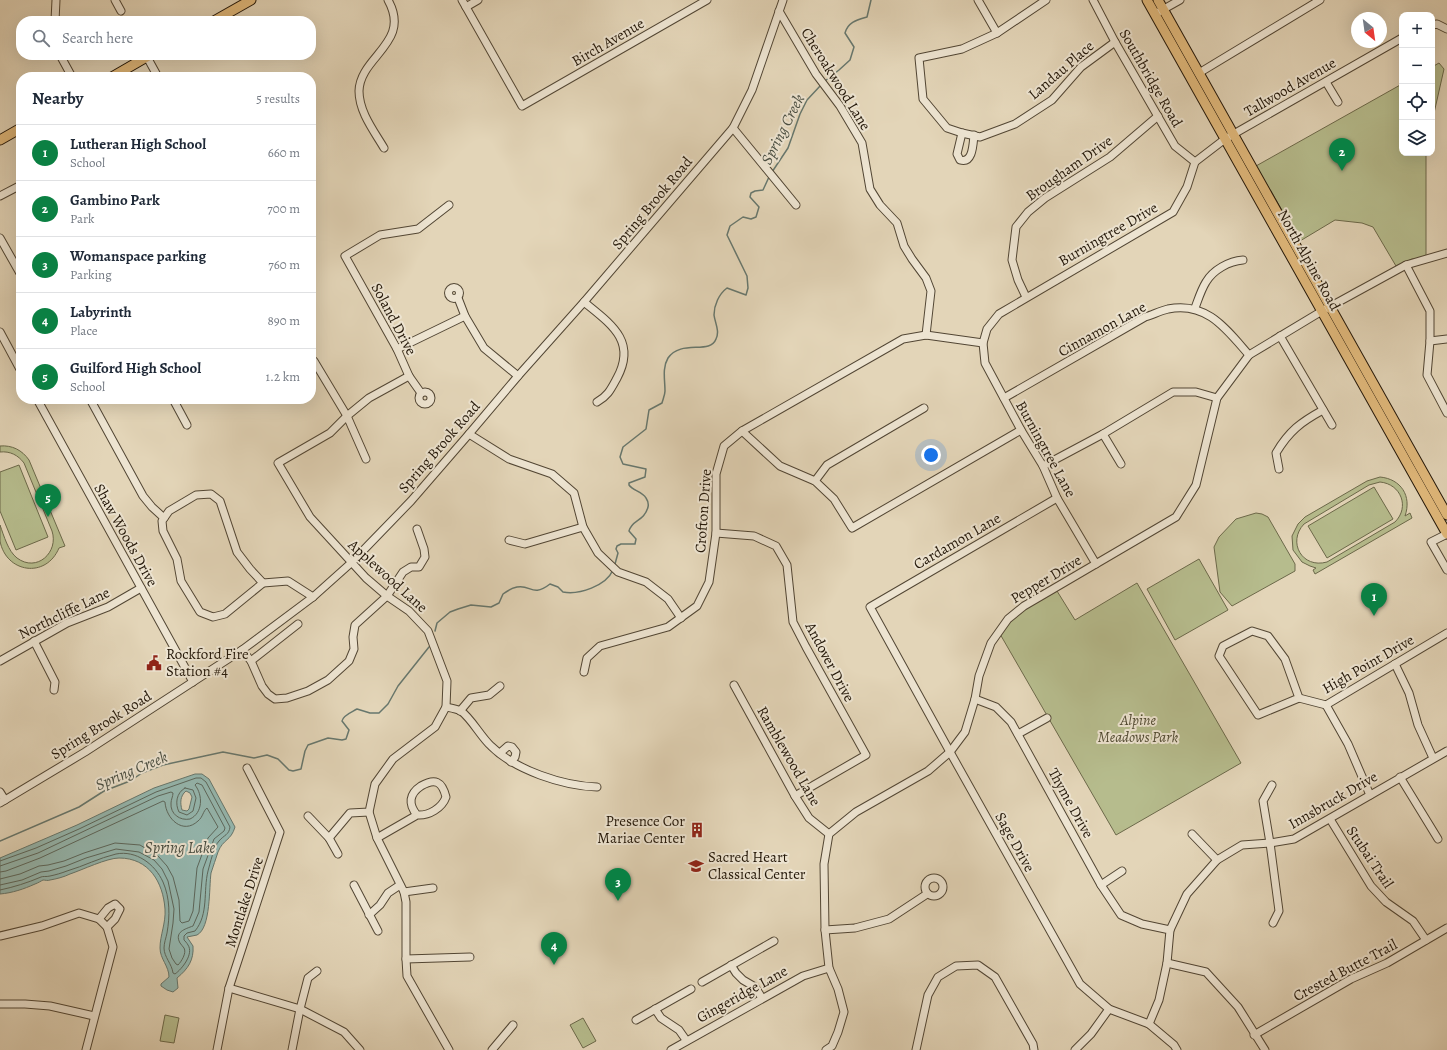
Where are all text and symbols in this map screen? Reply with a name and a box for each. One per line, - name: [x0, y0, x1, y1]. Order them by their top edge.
- north arrow: [1351, 12, 1387, 48]
- map controls: [1399, 12, 1435, 156]
- button: +: [1399, 12, 1435, 48]
- street label: Birch Avenue: [568, 13, 648, 71]
- search box: [16, 16, 316, 60]
- street label: Cheroakwood Lane: [796, 24, 876, 134]
- street label: Southbridge Road: [1115, 25, 1188, 132]
- icon: search: [30, 27, 52, 49]
- text: Search here: [62, 28, 133, 48]
- street label: Landau Place: [1024, 36, 1098, 104]
- button: −: [1399, 48, 1435, 84]
- street label: Tallwood Avenue: [1241, 53, 1340, 121]
- button: locate: [1399, 84, 1435, 120]
- text: Nearby: [32, 87, 83, 110]
- text: 5 results: [256, 90, 300, 107]
- water label: Spring Creek: [756, 90, 810, 168]
- button: layers: [1399, 120, 1435, 156]
- street label: Brougham Drive: [1022, 131, 1117, 205]
- text: Lutheran High School: [70, 134, 206, 154]
- pin: 2: [1329, 138, 1355, 171]
- text: 1: [43, 144, 47, 161]
- text: 660 m: [268, 144, 300, 161]
- street label: Spring Brook Road: [607, 152, 697, 254]
- text: School: [70, 154, 105, 171]
- text: Gambino Park: [70, 190, 160, 210]
- street label: Burningtree Drive: [1055, 197, 1162, 271]
- text: 2: [42, 200, 48, 217]
- text: 700 m: [267, 200, 300, 217]
- street label: North Alpine Road: [1273, 206, 1346, 315]
- text: Park: [70, 210, 94, 227]
- text: Womanspace parking: [70, 246, 206, 266]
- text: 3: [42, 256, 48, 273]
- text: 760 m: [268, 256, 300, 273]
- text: Parking: [70, 266, 112, 283]
- street label: Soland Drive: [367, 280, 421, 359]
- street label: Cinnamon Lane: [1055, 297, 1150, 361]
- text: Labyrinth: [70, 302, 132, 322]
- text: 4: [42, 312, 48, 329]
- text: 890 m: [267, 312, 300, 329]
- text: Place: [70, 322, 98, 339]
- text: Guilford High School: [70, 358, 201, 378]
- text: 5: [42, 368, 48, 385]
- text: 1.2 km: [266, 368, 300, 385]
- text: School: [70, 378, 105, 395]
- street label: Spring Brook Road: [394, 396, 485, 497]
- street label: Burningtree Lane: [1011, 397, 1081, 501]
- your location: [921, 445, 941, 465]
- street label: Crofton Drive: [690, 468, 716, 554]
- street label: Shaw Woods Drive: [89, 480, 163, 590]
- pin: 5: [35, 484, 61, 517]
- street label: Cardamon Lane: [910, 508, 1005, 574]
- street label: Applewood Lane: [343, 534, 432, 617]
- street label: Pepper Drive: [1007, 550, 1085, 608]
- street label: Northcliffe Lane: [15, 582, 113, 644]
- pin: 1: [1361, 583, 1387, 616]
- street label: Andover Drive: [800, 618, 860, 706]
- street label: High Point Drive: [1318, 629, 1418, 698]
- place label: Rockford Fire Station #4: [166, 644, 249, 681]
- public building icon: Rockford Fire Station #4: [145, 654, 163, 672]
- street label: Spring Brook Road: [47, 685, 156, 764]
- street label: Ramblewood Lane: [752, 702, 826, 810]
- park label: Alpine Meadows Park: [1098, 710, 1178, 747]
- water label: Spring Creek: [92, 746, 171, 796]
- street label: Thyme Drive: [1044, 764, 1099, 842]
- street label: Innsbruck Drive: [1285, 766, 1381, 834]
- street label: Sage Drive: [990, 808, 1040, 876]
- place label: Presence Cor Mariae Center: [597, 811, 685, 848]
- building icon: Presence Cor Mariae Center: [688, 821, 706, 839]
- street label: Stubai Trail: [1342, 822, 1398, 892]
- water label: Spring Lake: [145, 837, 216, 859]
- place label: Sacred Heart Classical Center: [708, 847, 806, 884]
- street label: Montlake Drive: [220, 854, 268, 950]
- school or university icon: Sacred Heart Classical Center: [687, 857, 705, 875]
- pin: 3: [605, 868, 631, 901]
- pin: 4: [541, 932, 567, 965]
- street label: Crested Butte Trail: [1290, 934, 1401, 1006]
- street label: Gingeridge Lane: [693, 961, 791, 1027]

